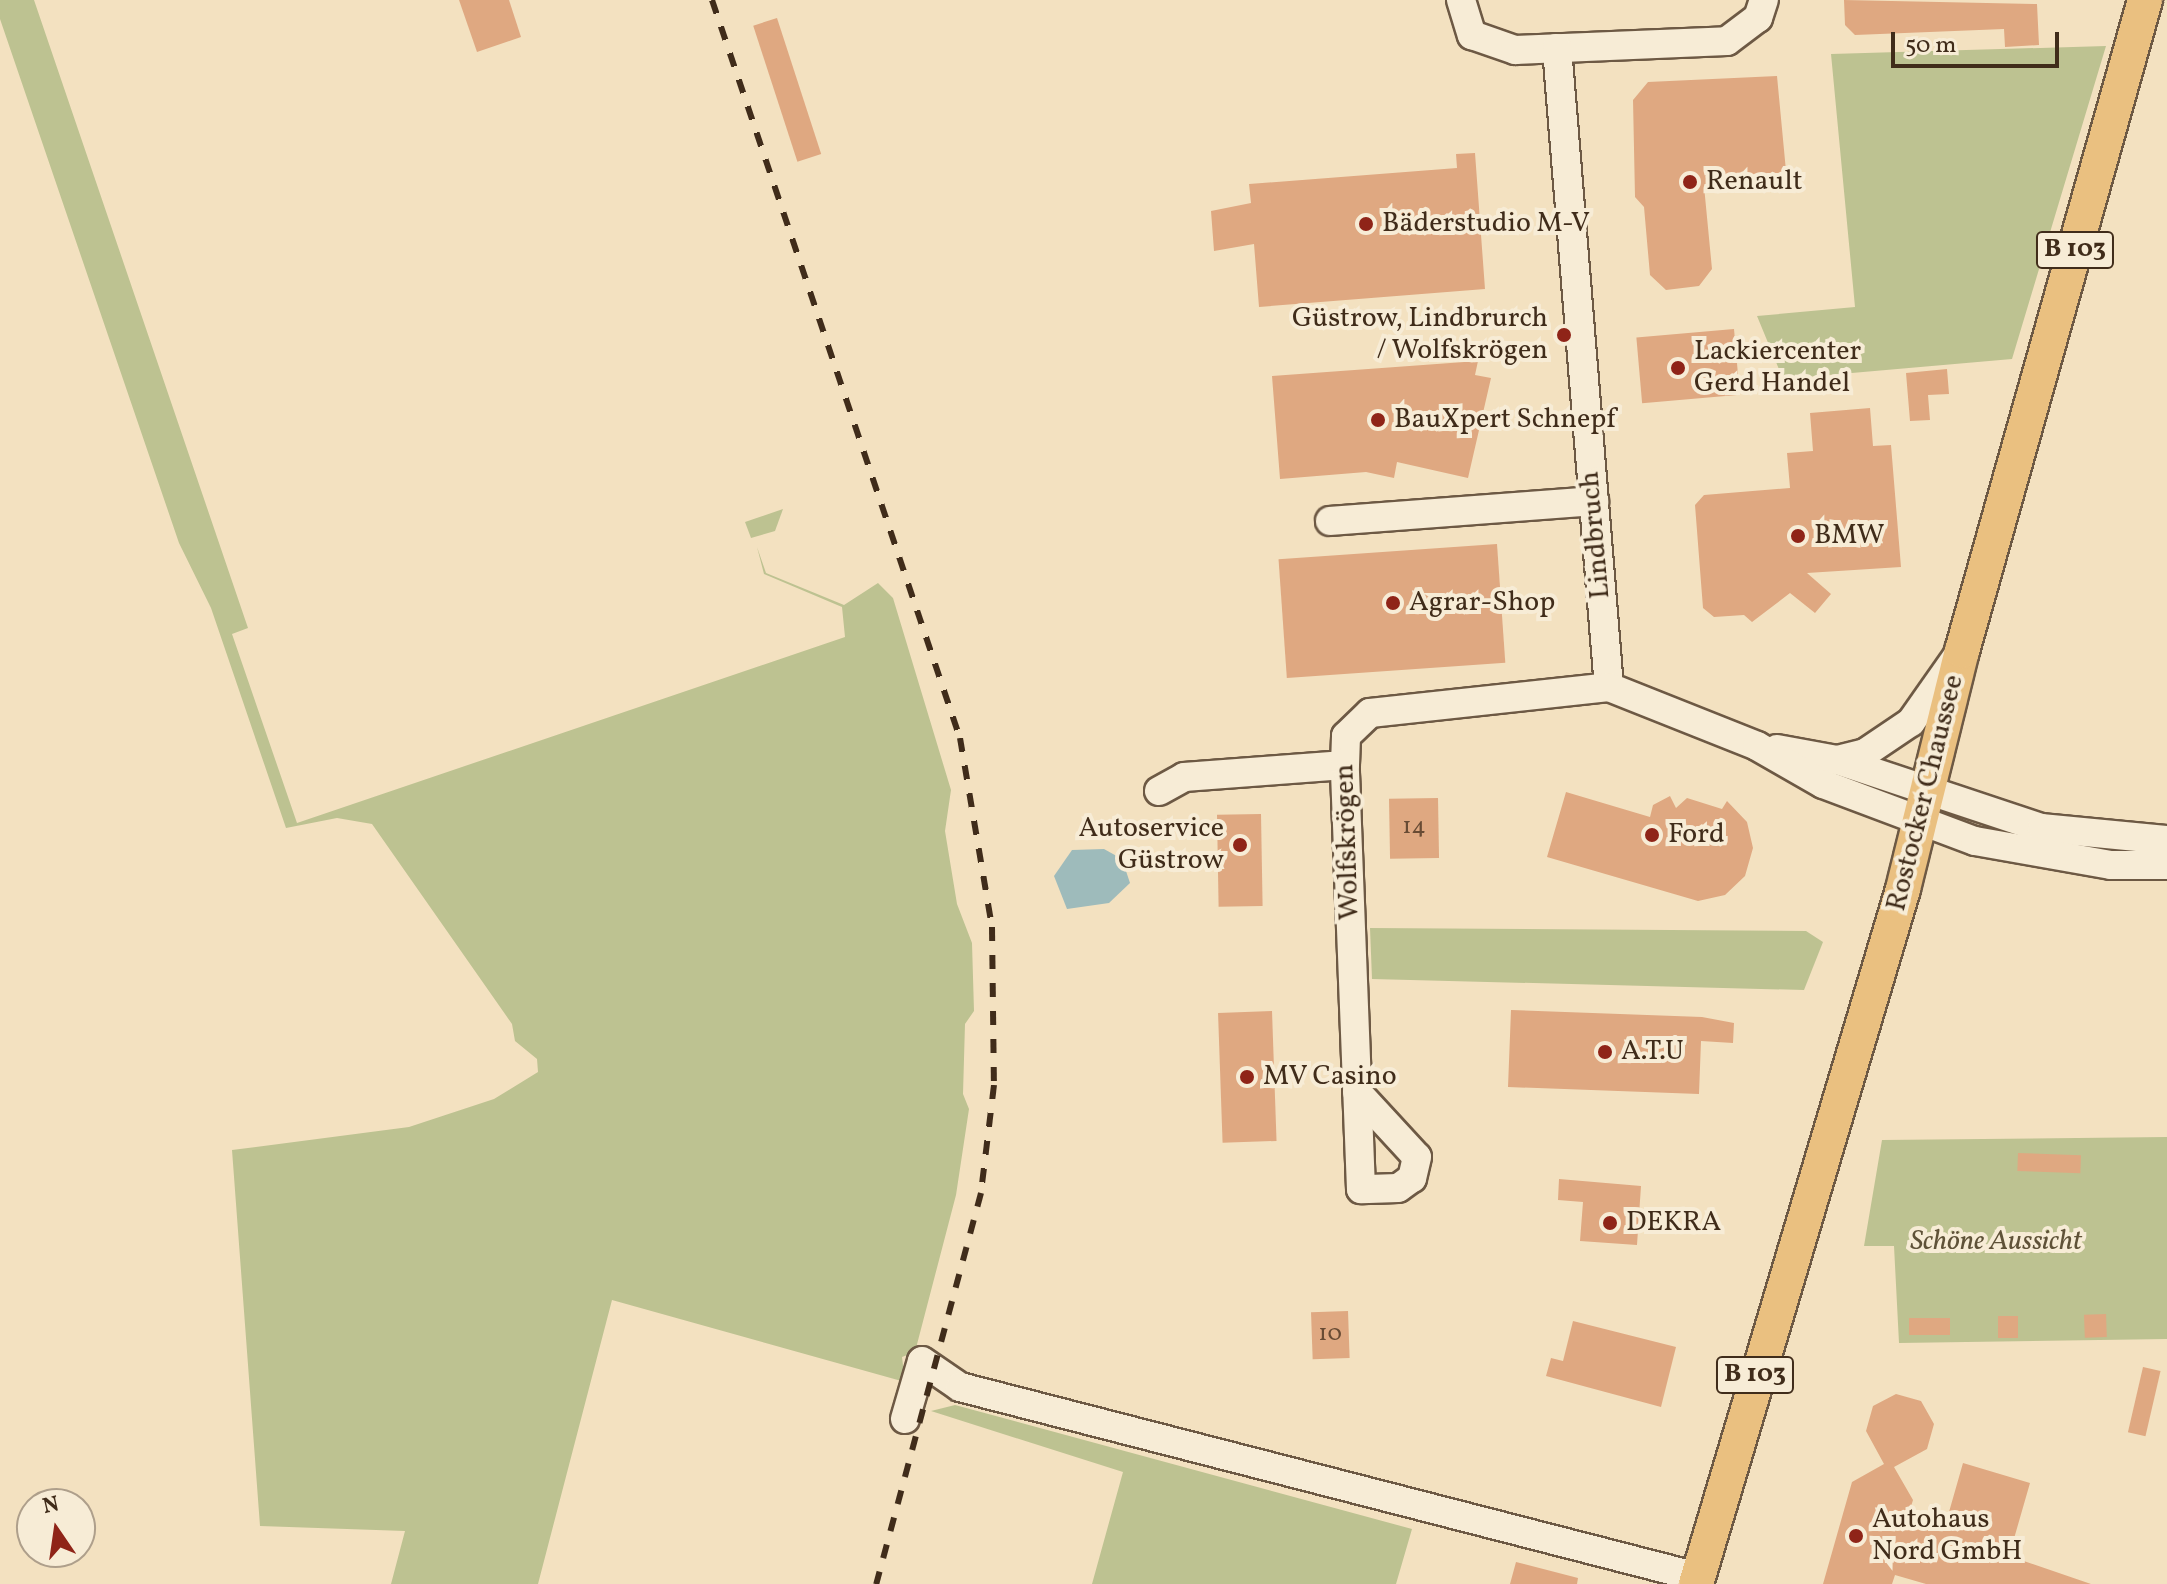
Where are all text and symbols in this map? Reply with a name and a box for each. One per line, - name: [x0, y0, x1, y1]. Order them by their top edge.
- scale bar: [1895, 16, 2063, 66]
- text: 50 m: [1905, 29, 1957, 63]
- place label: Renault: [1706, 165, 1803, 199]
- marker: Renault: [1681, 173, 1699, 191]
- place label: Bäderstudio M-V: [1382, 207, 1590, 241]
- marker: Bäderstudio M-V: [1357, 215, 1375, 233]
- road number: B 103: [2035, 228, 2115, 272]
- place label: Güstrow, Lindbrurch / Wolfskrögen: [1292, 302, 1548, 368]
- marker: Güstrow, Lindbrurch / Wolfskrögen: [1555, 326, 1573, 344]
- place label: Lackiercenter Gerd Handel: [1694, 335, 1861, 401]
- marker: Lackiercenter Gerd Handel: [1669, 359, 1687, 377]
- place label: BauXpert Schnepf: [1394, 403, 1616, 437]
- marker: BauXpert Schnepf: [1369, 411, 1387, 429]
- street label: Lindbruch: [1574, 470, 1618, 600]
- place label: BMW: [1814, 519, 1885, 553]
- marker: BMW: [1789, 527, 1807, 545]
- place label: Agrar-Shop: [1409, 586, 1555, 620]
- marker: Agrar-Shop: [1384, 594, 1402, 612]
- street label: Rostocker Chaussee: [1880, 671, 1972, 915]
- street label: Wolfskrögen: [1328, 763, 1368, 921]
- place label: Autoservice Güstrow: [1079, 812, 1224, 878]
- house number: 14: [1402, 814, 1426, 842]
- place label: Ford: [1668, 818, 1725, 852]
- marker: Ford: [1643, 826, 1661, 844]
- marker: Autoservice Güstrow: [1231, 836, 1249, 854]
- place label: A.T.U: [1621, 1035, 1684, 1069]
- marker: A.T.U: [1596, 1043, 1614, 1061]
- place label: MV Casino: [1263, 1060, 1398, 1094]
- marker: MV Casino: [1238, 1068, 1256, 1086]
- place label: DEKRA: [1626, 1206, 1721, 1240]
- marker: DEKRA: [1601, 1214, 1619, 1232]
- park label: Schöne Aussicht: [1910, 1225, 2082, 1259]
- house number: 10: [1318, 1321, 1342, 1349]
- road number: B 103: [1715, 1353, 1795, 1397]
- north arrow: [16, 1488, 96, 1568]
- text: N: [40, 1489, 62, 1523]
- place label: Autohaus Nord GmbH: [1872, 1503, 2022, 1569]
- marker: Autohaus Nord GmbH: [1847, 1527, 1865, 1545]

